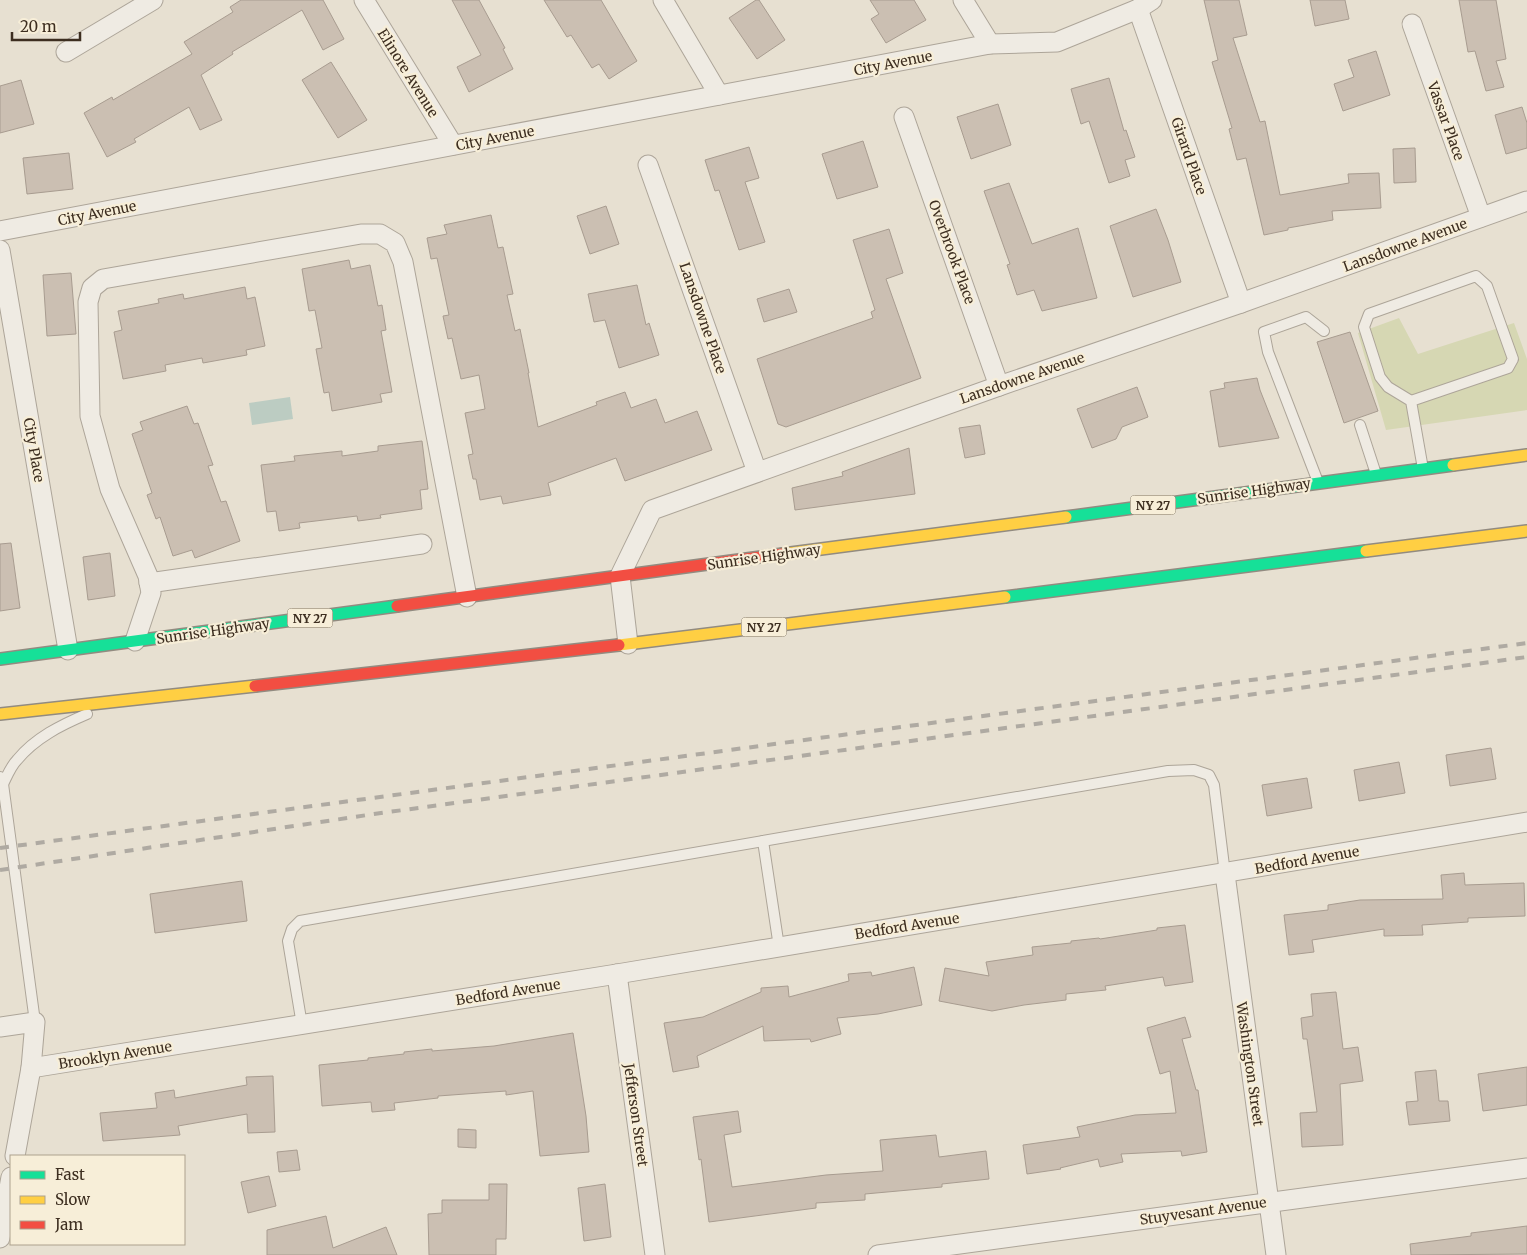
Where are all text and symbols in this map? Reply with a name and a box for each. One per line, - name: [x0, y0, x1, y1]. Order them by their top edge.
- scale bar: [12, 10, 80, 42]
- text: 20 m: [20, 17, 57, 36]
- street label: Elinore Avenue: [374, 25, 442, 121]
- street label: City Avenue: [852, 47, 934, 79]
- street label: Vassar Place: [1423, 78, 1469, 163]
- street label: Girard Place: [1167, 115, 1211, 197]
- street label: City Avenue: [454, 122, 536, 154]
- street label: City Avenue: [56, 197, 138, 229]
- street label: Overbrook Place: [925, 197, 979, 307]
- street label: Lansdowne Avenue: [1341, 214, 1469, 276]
- street label: Lansdowne Place: [676, 260, 730, 376]
- street label: Lansdowne Avenue: [957, 348, 1087, 408]
- street label: City Place: [19, 416, 49, 484]
- street label: Sunrise Highway: [1196, 474, 1313, 508]
- road number: NY 27: [1130, 496, 1176, 514]
- street label: Sunrise Highway: [706, 540, 823, 574]
- road number: NY 27: [288, 608, 332, 628]
- street label: Sunrise Highway: [155, 614, 272, 648]
- road number: NY 27: [742, 618, 786, 636]
- street label: Bedford Avenue: [1253, 842, 1361, 878]
- street label: Bedford Avenue: [853, 909, 961, 943]
- street label: Bedford Avenue: [454, 975, 562, 1009]
- street label: Washington Street: [1232, 1000, 1268, 1128]
- street label: Brooklyn Avenue: [57, 1037, 173, 1073]
- street label: Jefferson Street: [620, 1061, 652, 1168]
- legend: [10, 1155, 185, 1245]
- text: Fast: [55, 1165, 85, 1184]
- text: Slow: [55, 1190, 90, 1209]
- street label: Stuyvesant Avenue: [1139, 1193, 1267, 1229]
- text: Jam: [54, 1215, 83, 1234]

